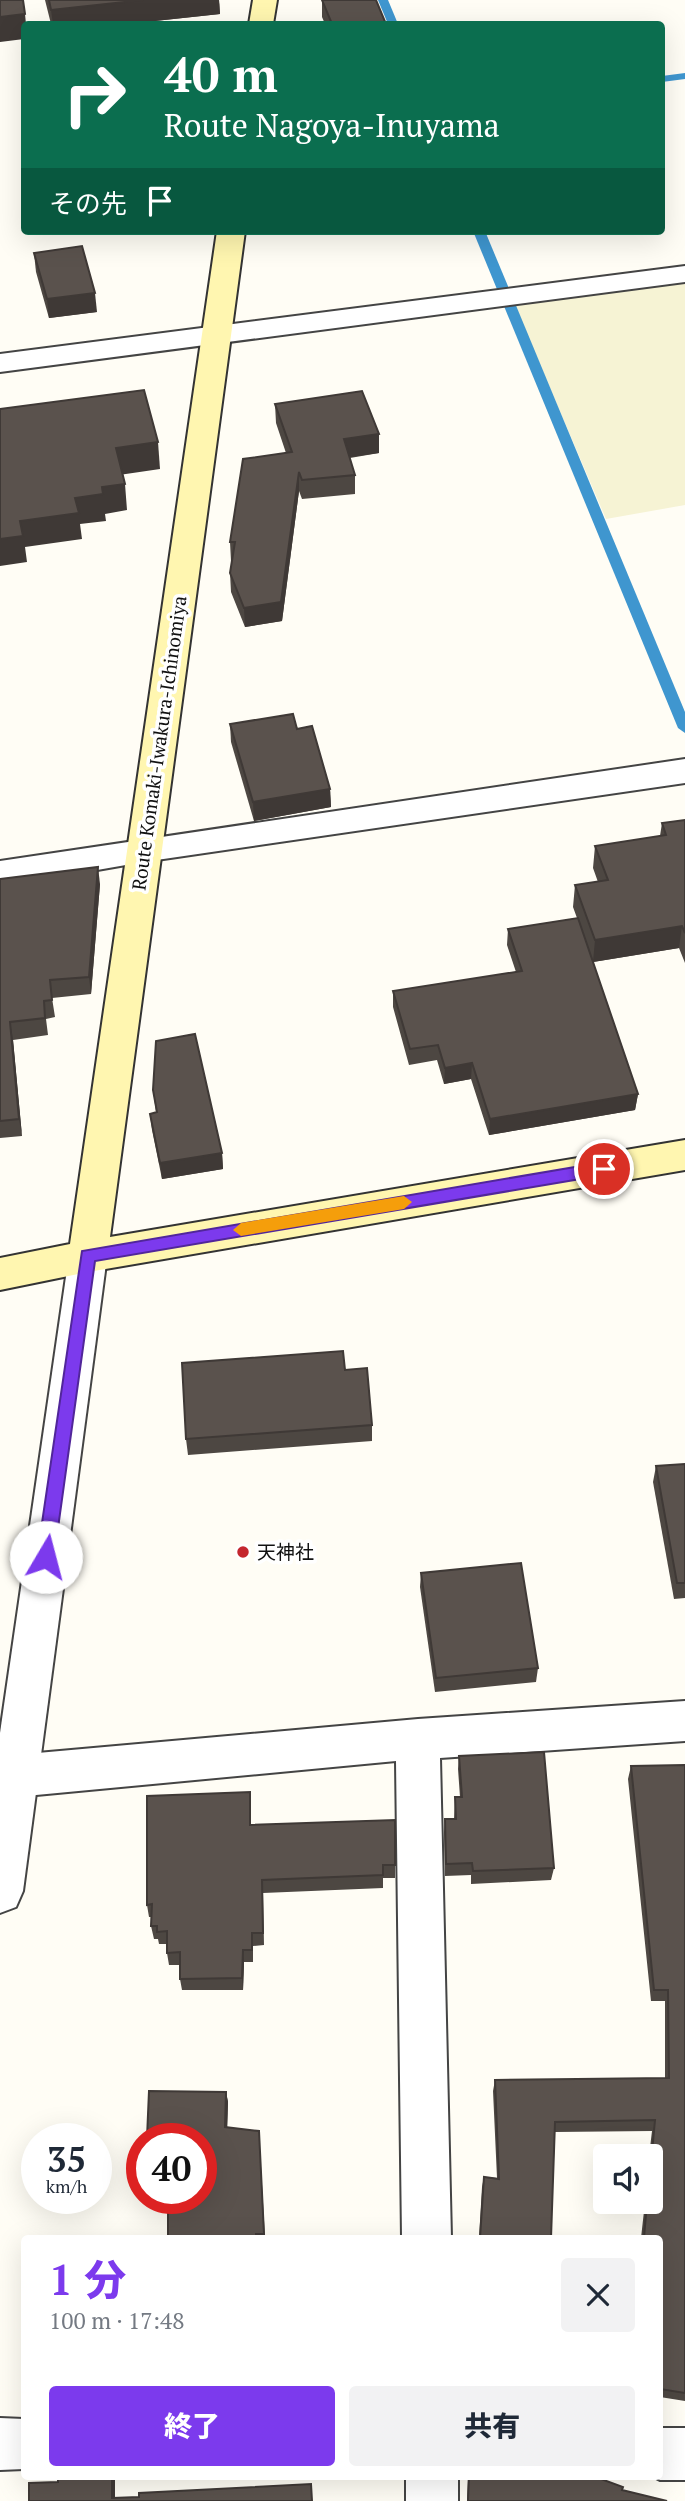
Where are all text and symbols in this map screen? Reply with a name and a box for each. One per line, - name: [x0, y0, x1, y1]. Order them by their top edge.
- text: 40 m: [164, 41, 278, 106]
- icon: right: [49, 49, 140, 140]
- text: Route Nagoya-Inuyama: [164, 104, 500, 146]
- icon: arrive: [141, 182, 179, 220]
- text: その先: [49, 186, 127, 220]
- street label: Route Komaki-Iwakura-Ichinomiya: [125, 594, 192, 892]
- pin: [574, 1139, 634, 1199]
- icon: arrive: [585, 1150, 623, 1188]
- position arrow: [9, 1520, 83, 1594]
- place label: 天神社: [257, 1539, 314, 1564]
- marker: 天神社: [235, 1544, 251, 1560]
- speed limit sign: 40: [126, 2123, 217, 2214]
- text: 35: [47, 2136, 86, 2182]
- map controls: [593, 2144, 663, 2214]
- button: sound: [593, 2144, 663, 2214]
- text: km/h: [46, 2174, 87, 2198]
- text: 1 分: [49, 2251, 126, 2307]
- button: close: [561, 2258, 635, 2332]
- text: 100 m · 17:48: [49, 2305, 184, 2336]
- button: 終了: [49, 2386, 335, 2466]
- button: 共有: [349, 2386, 635, 2466]

